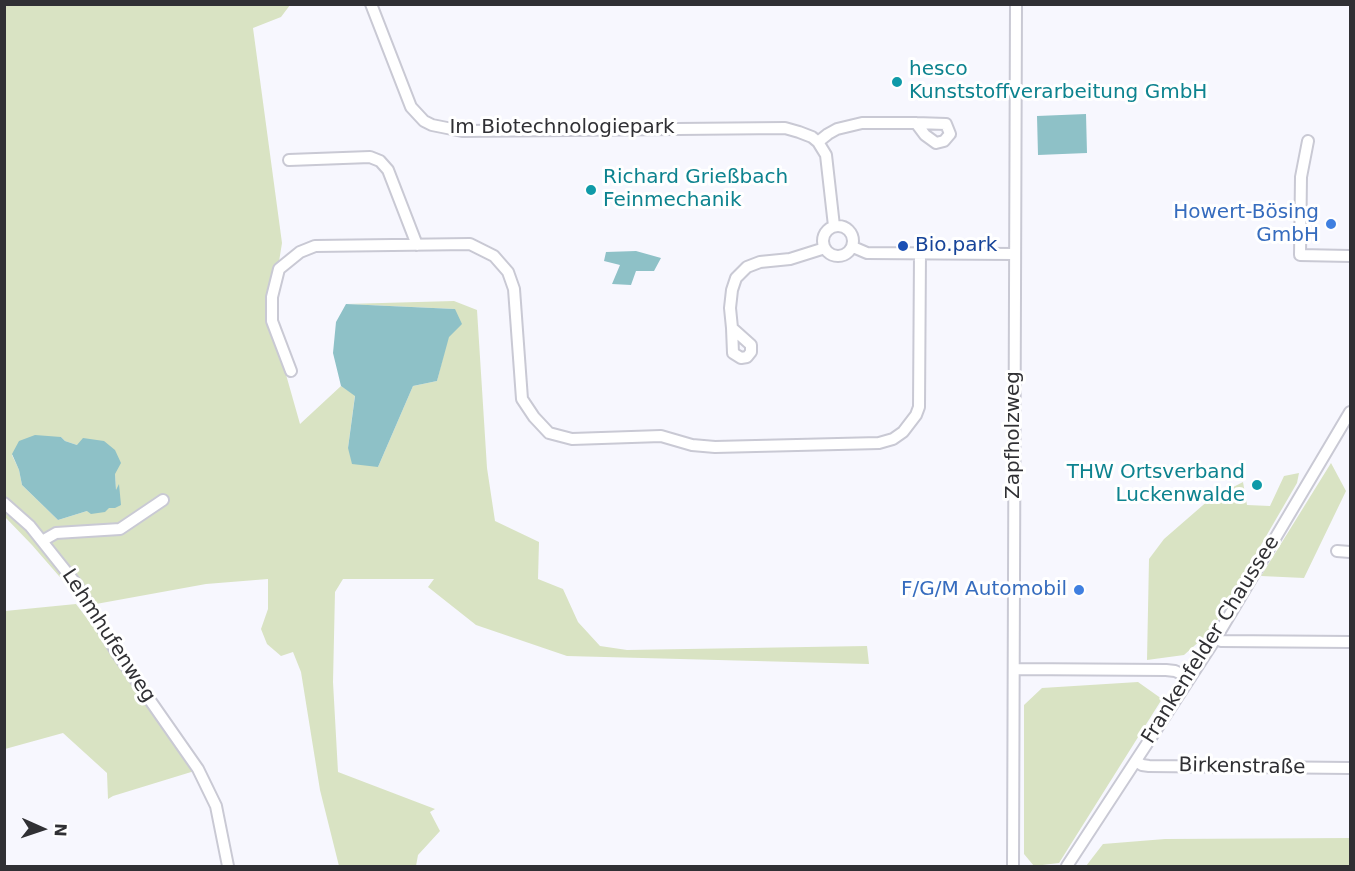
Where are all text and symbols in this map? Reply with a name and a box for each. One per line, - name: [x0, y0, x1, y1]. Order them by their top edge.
- place label: hesco Kunststoffverarbeitung GmbH: [909, 58, 1207, 105]
- marker: hesco Kunststoffverarbeitung GmbH: [890, 75, 904, 89]
- street label: Im Biotechnologiepark: [449, 116, 675, 140]
- place label: Richard Grießbach Feinmechanik: [603, 166, 788, 213]
- marker: Richard Grießbach Feinmechanik: [584, 183, 598, 197]
- place label: Howert-Bösing GmbH: [1173, 201, 1319, 248]
- marker: Howert-Bösing GmbH: [1324, 217, 1338, 231]
- place label: Bio.park: [915, 234, 997, 258]
- marker: Bio.park: [896, 239, 910, 253]
- street label: Zapfholzweg: [1002, 371, 1026, 499]
- place label: THW Ortsverband Luckenwalde: [1067, 461, 1245, 508]
- marker: THW Ortsverband Luckenwalde: [1250, 478, 1264, 492]
- street label: Frankenfelder Chaussee: [1137, 532, 1285, 748]
- street label: Lehmhufenweg: [56, 565, 160, 707]
- place label: F/G/M Automobil: [901, 578, 1067, 602]
- marker: F/G/M Automobil: [1072, 583, 1086, 597]
- street label: Birkenstraße: [1178, 754, 1306, 780]
- north arrow: [12, 799, 72, 859]
- text: N: [51, 823, 70, 837]

